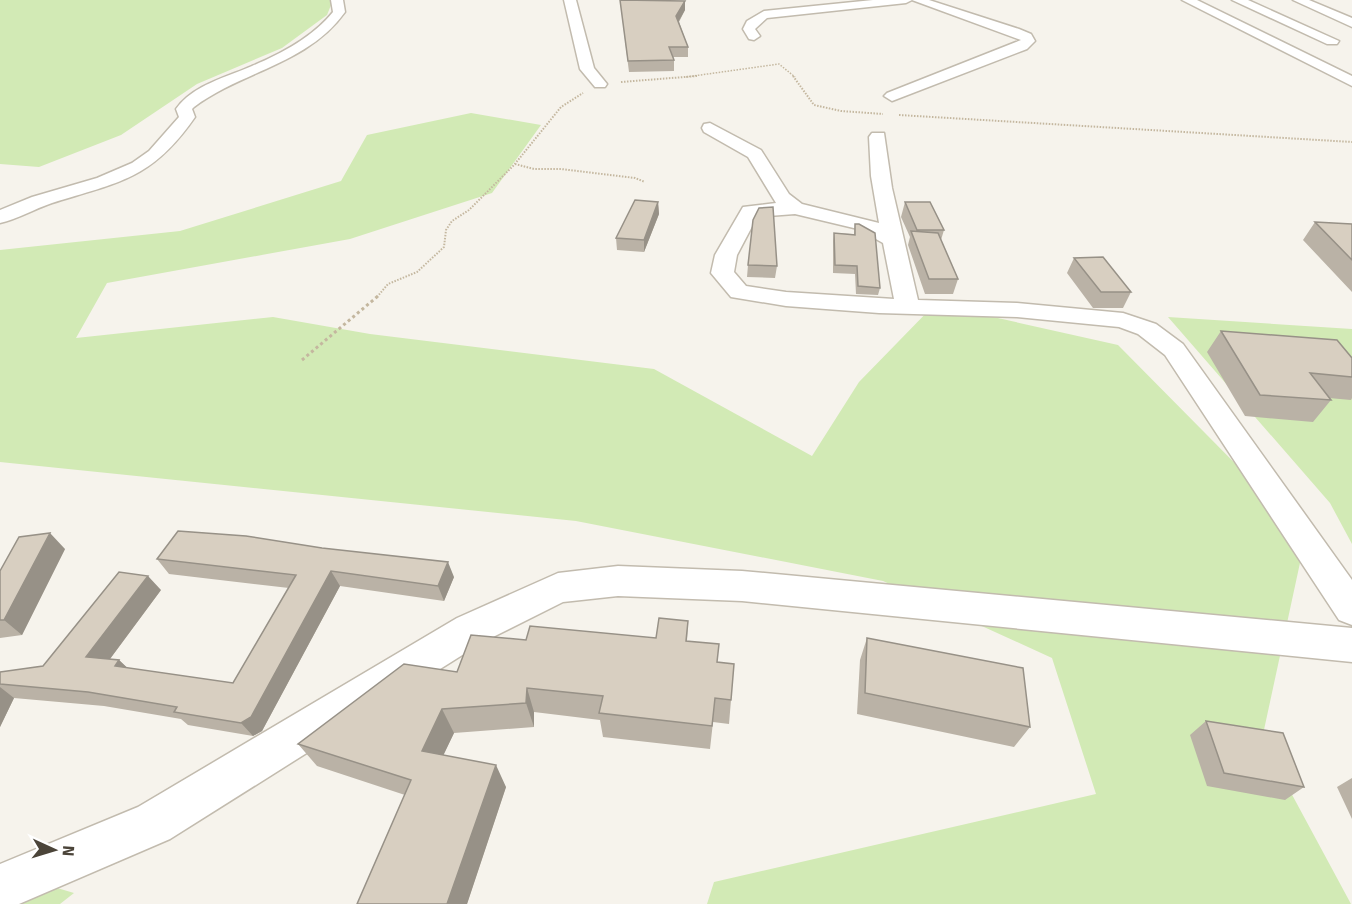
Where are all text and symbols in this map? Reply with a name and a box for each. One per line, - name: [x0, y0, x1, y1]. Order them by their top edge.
- north arrow: [24, 820, 84, 880]
- text: N: [59, 845, 78, 857]

